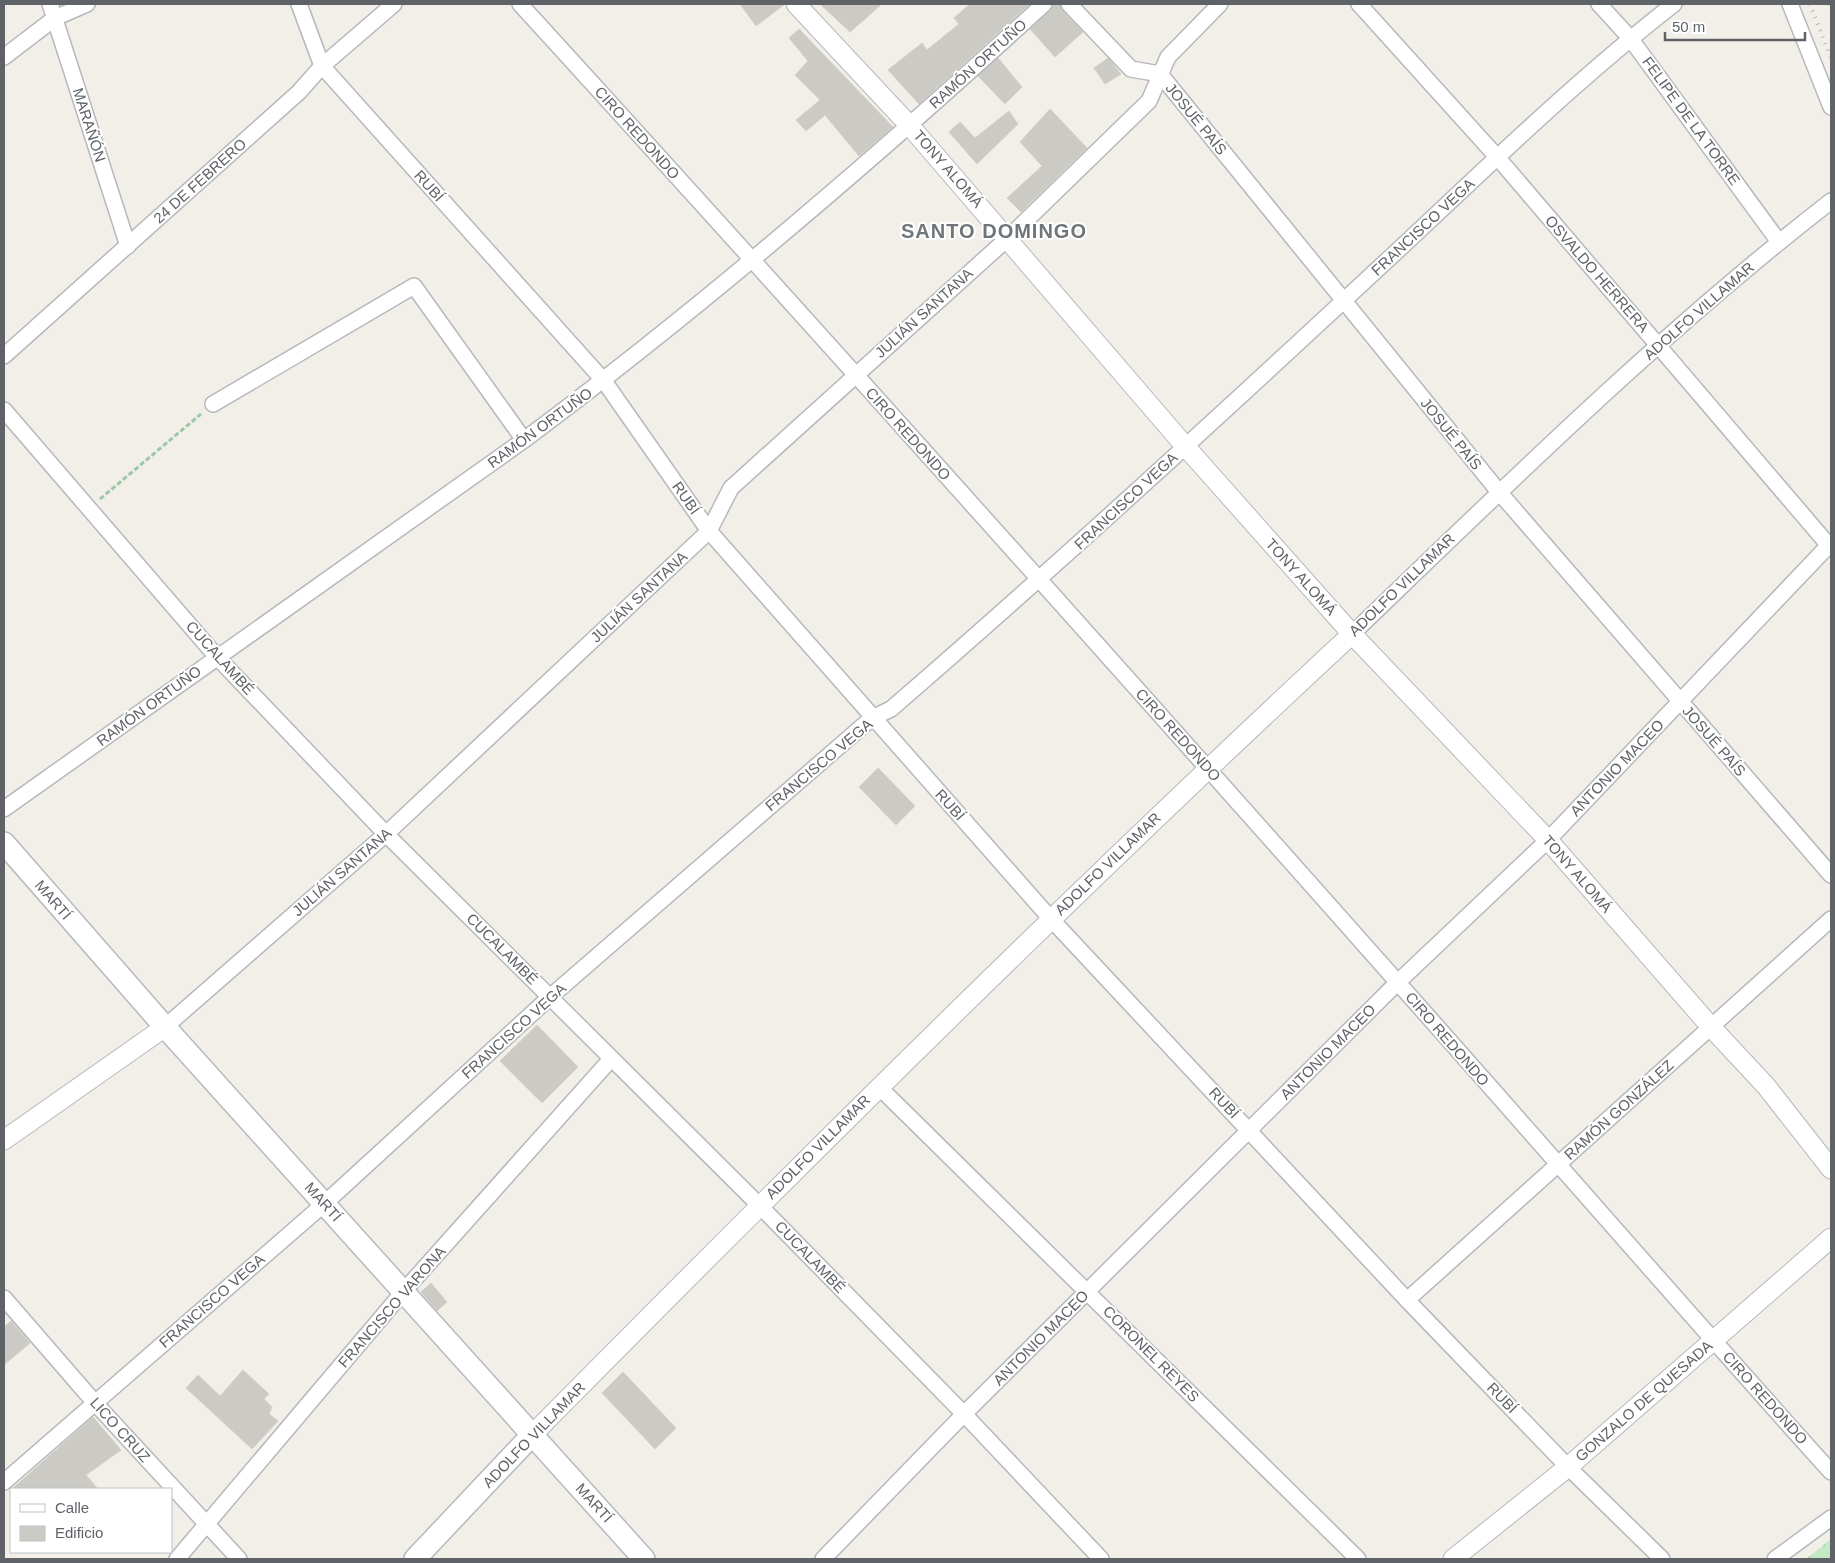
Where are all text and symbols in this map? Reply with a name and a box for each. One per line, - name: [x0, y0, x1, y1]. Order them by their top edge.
- scale bar: [1665, 10, 1805, 42]
- street label: RAMÓN ORTUÑO: [926, 16, 1030, 112]
- text: 50 m: [1672, 18, 1705, 35]
- street label: FELIPE DE LA TORRE: [1639, 53, 1744, 188]
- street label: JOSUÉ PAÍS: [1162, 79, 1230, 158]
- street label: CIRO REDONDO: [591, 83, 683, 182]
- street label: MARAÑÓN: [70, 86, 109, 164]
- street label: TONY ALOMÁ: [910, 126, 987, 211]
- street label: 24 DE FEBRERO: [150, 135, 249, 227]
- street label: RUBÍ: [411, 167, 448, 205]
- street label: FRANCISCO VEGA: [1368, 175, 1478, 279]
- street label: OSVALDO HERRERA: [1542, 212, 1653, 335]
- district label: SANTO DOMINGO: [901, 220, 1087, 242]
- street label: ADOLFO VILLAMAR: [1640, 258, 1757, 363]
- street label: JULIÁN SANTANA: [871, 264, 976, 361]
- street label: RAMÓN ORTUÑO: [484, 384, 595, 471]
- street label: CIRO REDONDO: [862, 384, 954, 483]
- street label: JOSUÉ PAÍS: [1417, 394, 1485, 473]
- street label: FRANCISCO VEGA: [1071, 449, 1181, 553]
- street label: RUBÍ: [669, 478, 704, 518]
- street label: ADOLFO VILLAMAR: [1345, 530, 1458, 639]
- street label: TONY ALOMÁ: [1263, 535, 1340, 618]
- street label: JULIÁN SANTANA: [587, 548, 690, 646]
- street label: CUCALAMBÉ: [183, 617, 258, 698]
- street label: RAMÓN ORTUÑO: [93, 662, 204, 749]
- street label: CIRO REDONDO: [1132, 685, 1224, 784]
- street label: JOSUÉ PAÍS: [1679, 702, 1749, 779]
- street label: FRANCISCO VEGA: [762, 715, 876, 814]
- street label: ANTONIO MACEO: [1566, 716, 1667, 819]
- street label: RUBÍ: [932, 786, 969, 824]
- street label: ADOLFO VILLAMAR: [1051, 809, 1164, 918]
- street label: JULIÁN SANTANA: [289, 824, 395, 919]
- street label: TONY ALOMÁ: [1539, 831, 1616, 916]
- street label: MARTÍ: [32, 877, 76, 923]
- street label: CUCALAMBÉ: [463, 910, 541, 988]
- street label: FRANCISCO VEGA: [458, 979, 569, 1082]
- street label: CIRO REDONDO: [1402, 988, 1493, 1089]
- street label: ANTONIO MACEO: [1277, 1001, 1379, 1103]
- street label: RAMÓN GONZÁLEZ: [1561, 1056, 1677, 1163]
- street label: RUBÍ: [1206, 1084, 1243, 1122]
- street label: ADOLFO VILLAMAR: [762, 1091, 873, 1202]
- street label: MARTÍ: [302, 1179, 346, 1225]
- street label: CUCALAMBÉ: [772, 1217, 849, 1296]
- street label: FRANCISCO VARONA: [334, 1243, 449, 1371]
- street label: FRANCISCO VEGA: [155, 1250, 268, 1351]
- street label: ANTONIO MACEO: [990, 1287, 1092, 1389]
- street label: CORONEL REYES: [1100, 1302, 1203, 1405]
- street label: GONZALO DE QUESADA: [1572, 1337, 1716, 1465]
- street label: CIRO REDONDO: [1719, 1348, 1811, 1447]
- street label: ADOLFO VILLAMAR: [479, 1378, 589, 1491]
- street label: RUBÍ: [1484, 1379, 1521, 1417]
- street label: LICO CRUZ: [87, 1394, 154, 1465]
- street label: MARTÍ: [573, 1480, 617, 1526]
- legend: [10, 1488, 172, 1553]
- text: Calle: [55, 1499, 89, 1516]
- text: Edificio: [55, 1524, 103, 1541]

